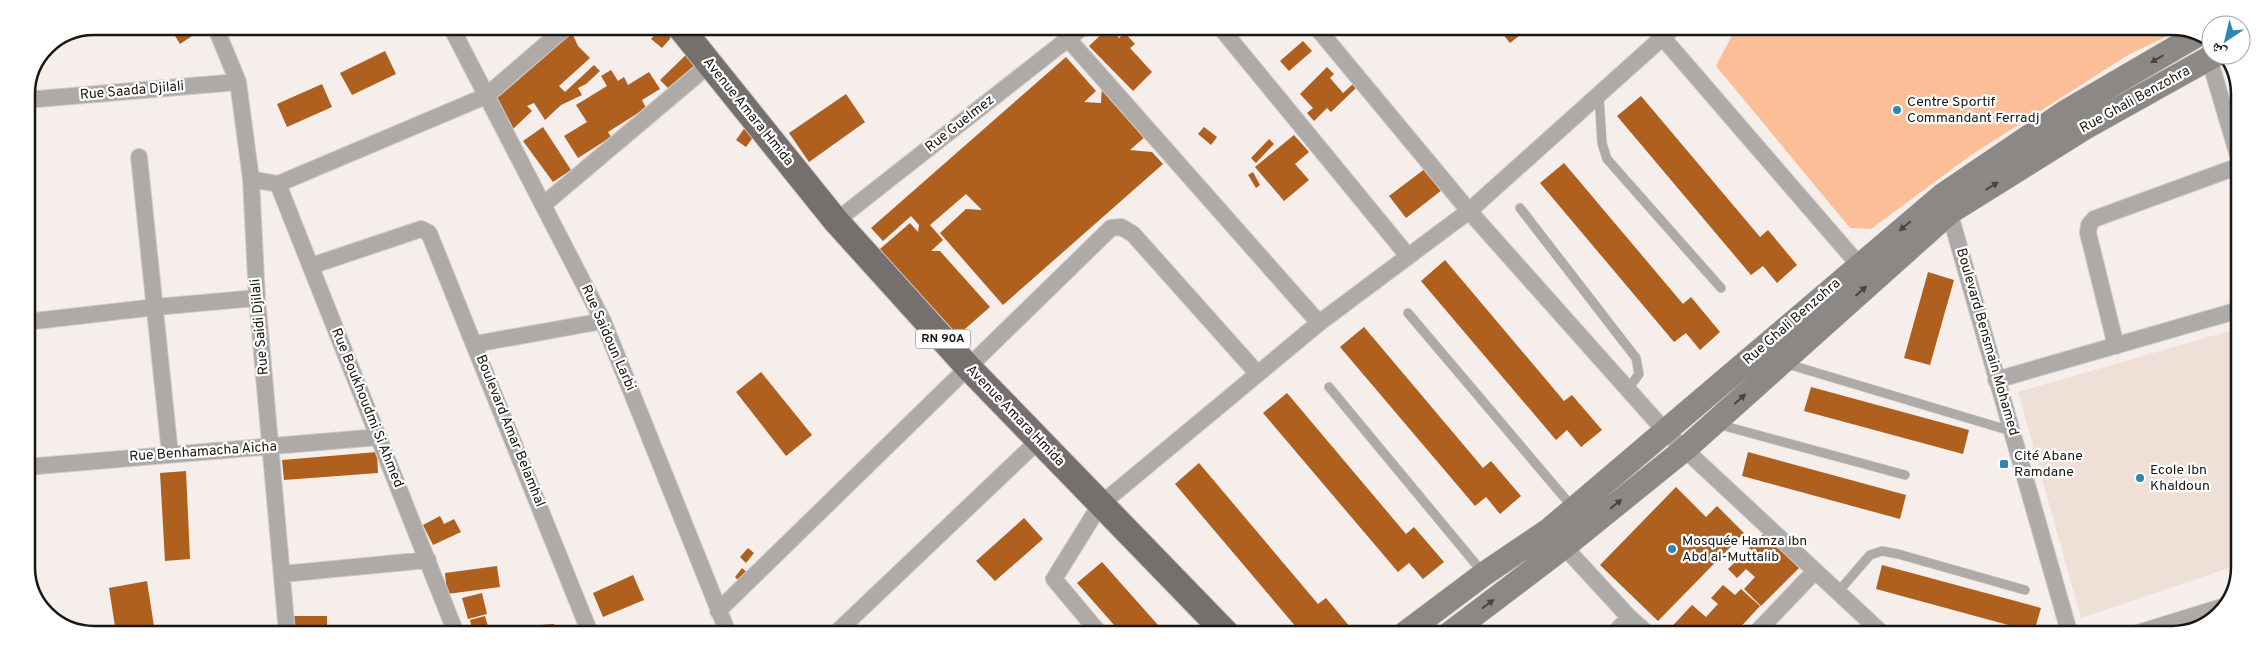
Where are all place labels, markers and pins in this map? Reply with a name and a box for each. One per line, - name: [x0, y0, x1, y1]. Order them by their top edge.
- place label: Centre Sportif Commandant Ferradj: [1907, 94, 2040, 127]
- marker: Centre Sportif Commandant Ferradj: [1891, 104, 1903, 116]
- place label: Cité Abane Ramdane: [2014, 448, 2083, 481]
- marker: Cité Abane Ramdane: [1998, 458, 2010, 470]
- place label: Ecole Ibn Khaldoun: [2150, 462, 2210, 495]
- marker: Ecole Ibn Khaldoun: [2134, 472, 2146, 484]
- place label: Mosquée Hamza ibn Abd al-Muttalib: [1682, 533, 1807, 566]
- marker: Mosquée Hamza ibn Abd al-Muttalib: [1666, 543, 1678, 555]

